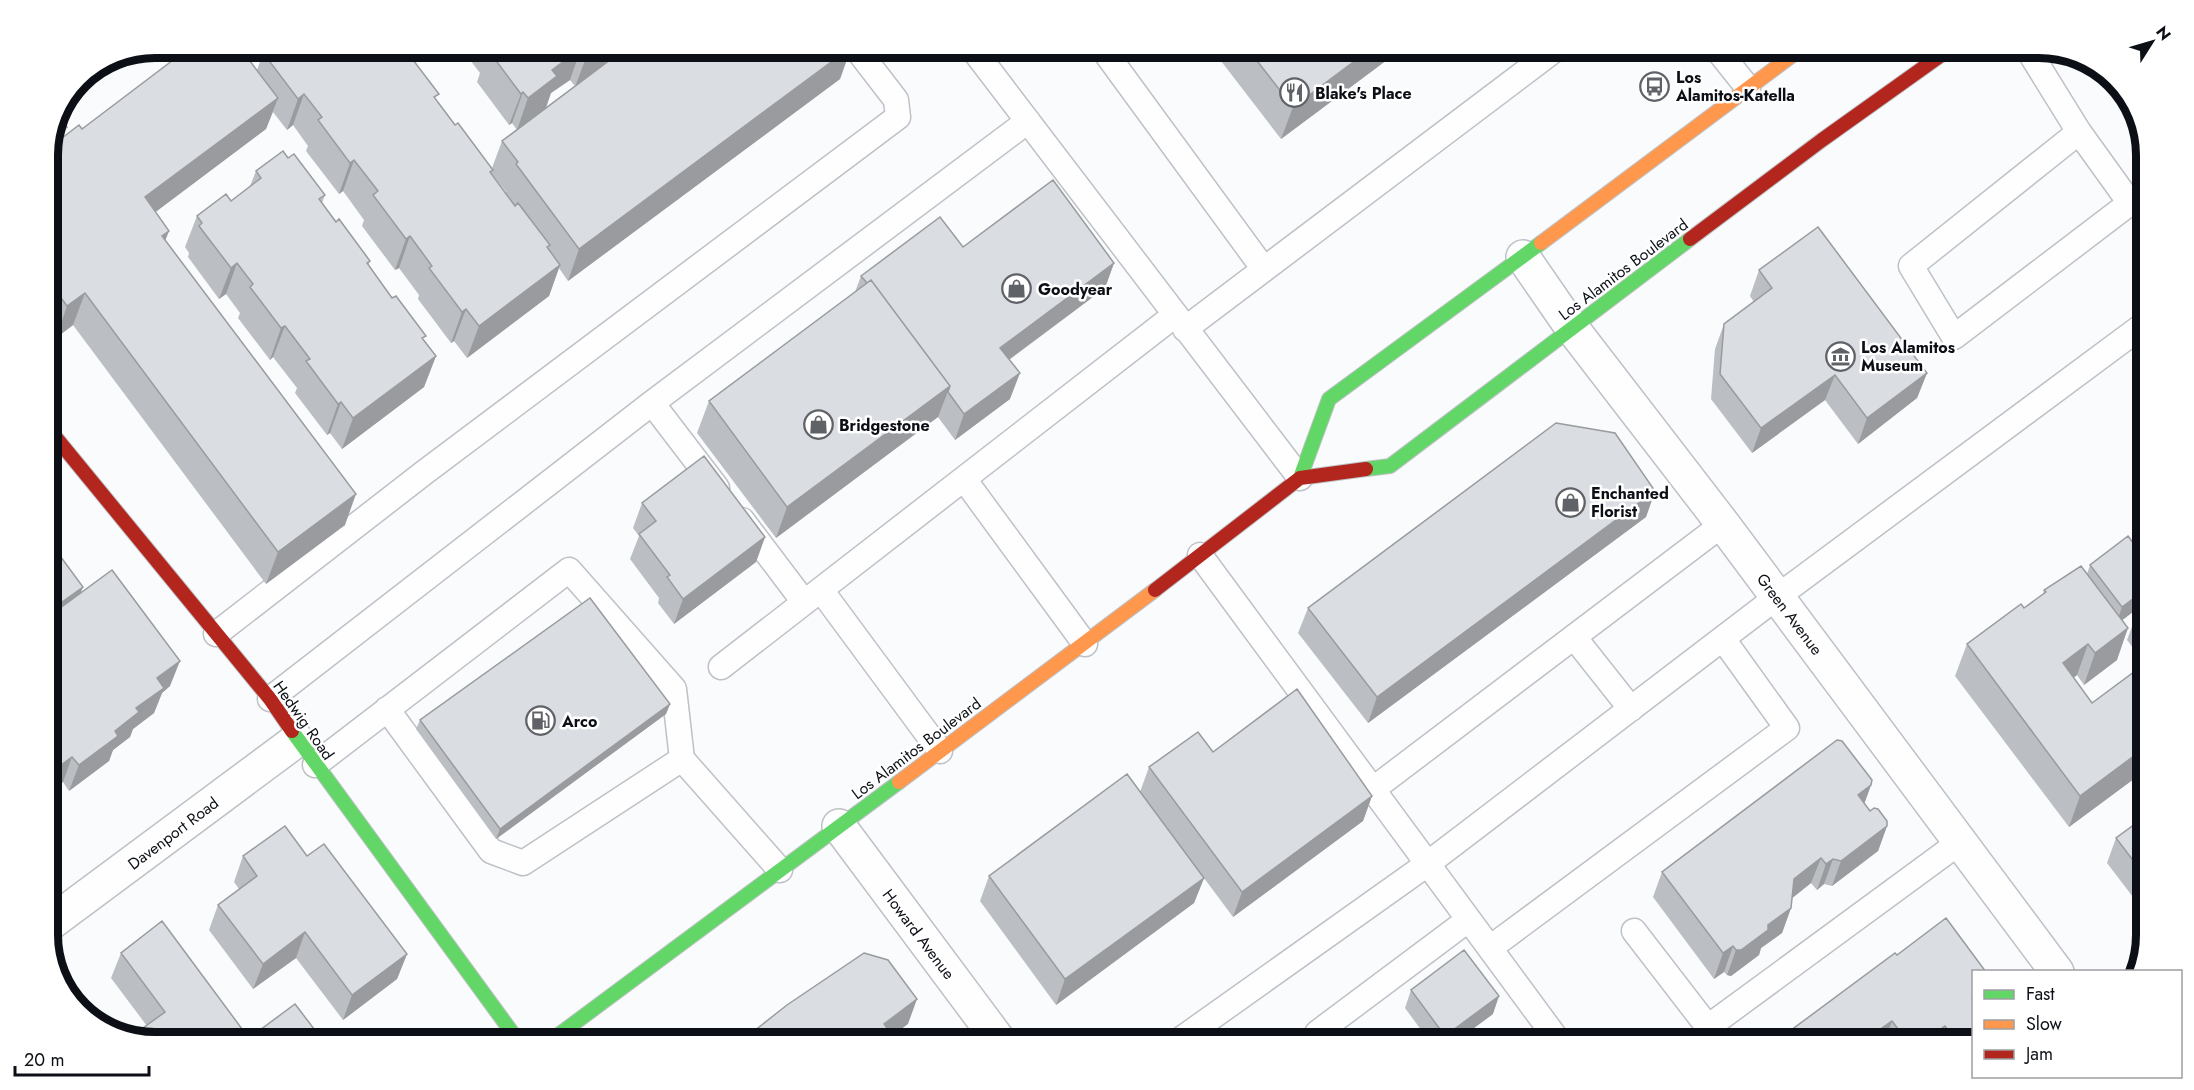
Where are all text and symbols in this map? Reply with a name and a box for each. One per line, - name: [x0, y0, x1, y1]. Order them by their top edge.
- north arrow: [2122, 12, 2182, 72]
- text: N: [2151, 21, 2177, 45]
- place label: Los Alamitos-Katella: [1675, 66, 1795, 107]
- bus stop icon: Los Alamitos-Katella: [1639, 70, 1671, 102]
- restaurant icon: Blake's Place: [1278, 77, 1310, 109]
- place label: Blake's Place: [1315, 82, 1412, 105]
- street label: Los Alamitos Boulevard: [1554, 213, 1693, 326]
- shop icon: Goodyear: [1001, 273, 1033, 305]
- place label: Goodyear: [1038, 278, 1113, 301]
- place label: Los Alamitos Museum: [1861, 336, 1955, 377]
- museum icon: Los Alamitos Museum: [1824, 340, 1856, 372]
- shop icon: Bridgestone: [802, 409, 834, 441]
- place label: Bridgestone: [839, 414, 930, 437]
- place label: Enchanted Florist: [1591, 482, 1669, 523]
- shop icon: Enchanted Florist: [1554, 486, 1586, 518]
- street label: Green Avenue: [1751, 569, 1828, 660]
- street label: Hedwig Road: [268, 676, 339, 765]
- street label: Los Alamitos Boulevard: [847, 692, 986, 805]
- fuel station icon: Arco: [525, 705, 557, 737]
- place label: Arco: [561, 710, 597, 733]
- street label: Davenport Road: [123, 792, 224, 875]
- street label: Howard Avenue: [877, 884, 960, 984]
- legend: [1972, 970, 2182, 1078]
- text: Fast: [2026, 981, 2055, 1007]
- text: Slow: [2026, 1011, 2063, 1037]
- scale bar: [15, 1039, 148, 1077]
- text: Jam: [2024, 1041, 2053, 1067]
- text: 20 m: [24, 1047, 64, 1073]

